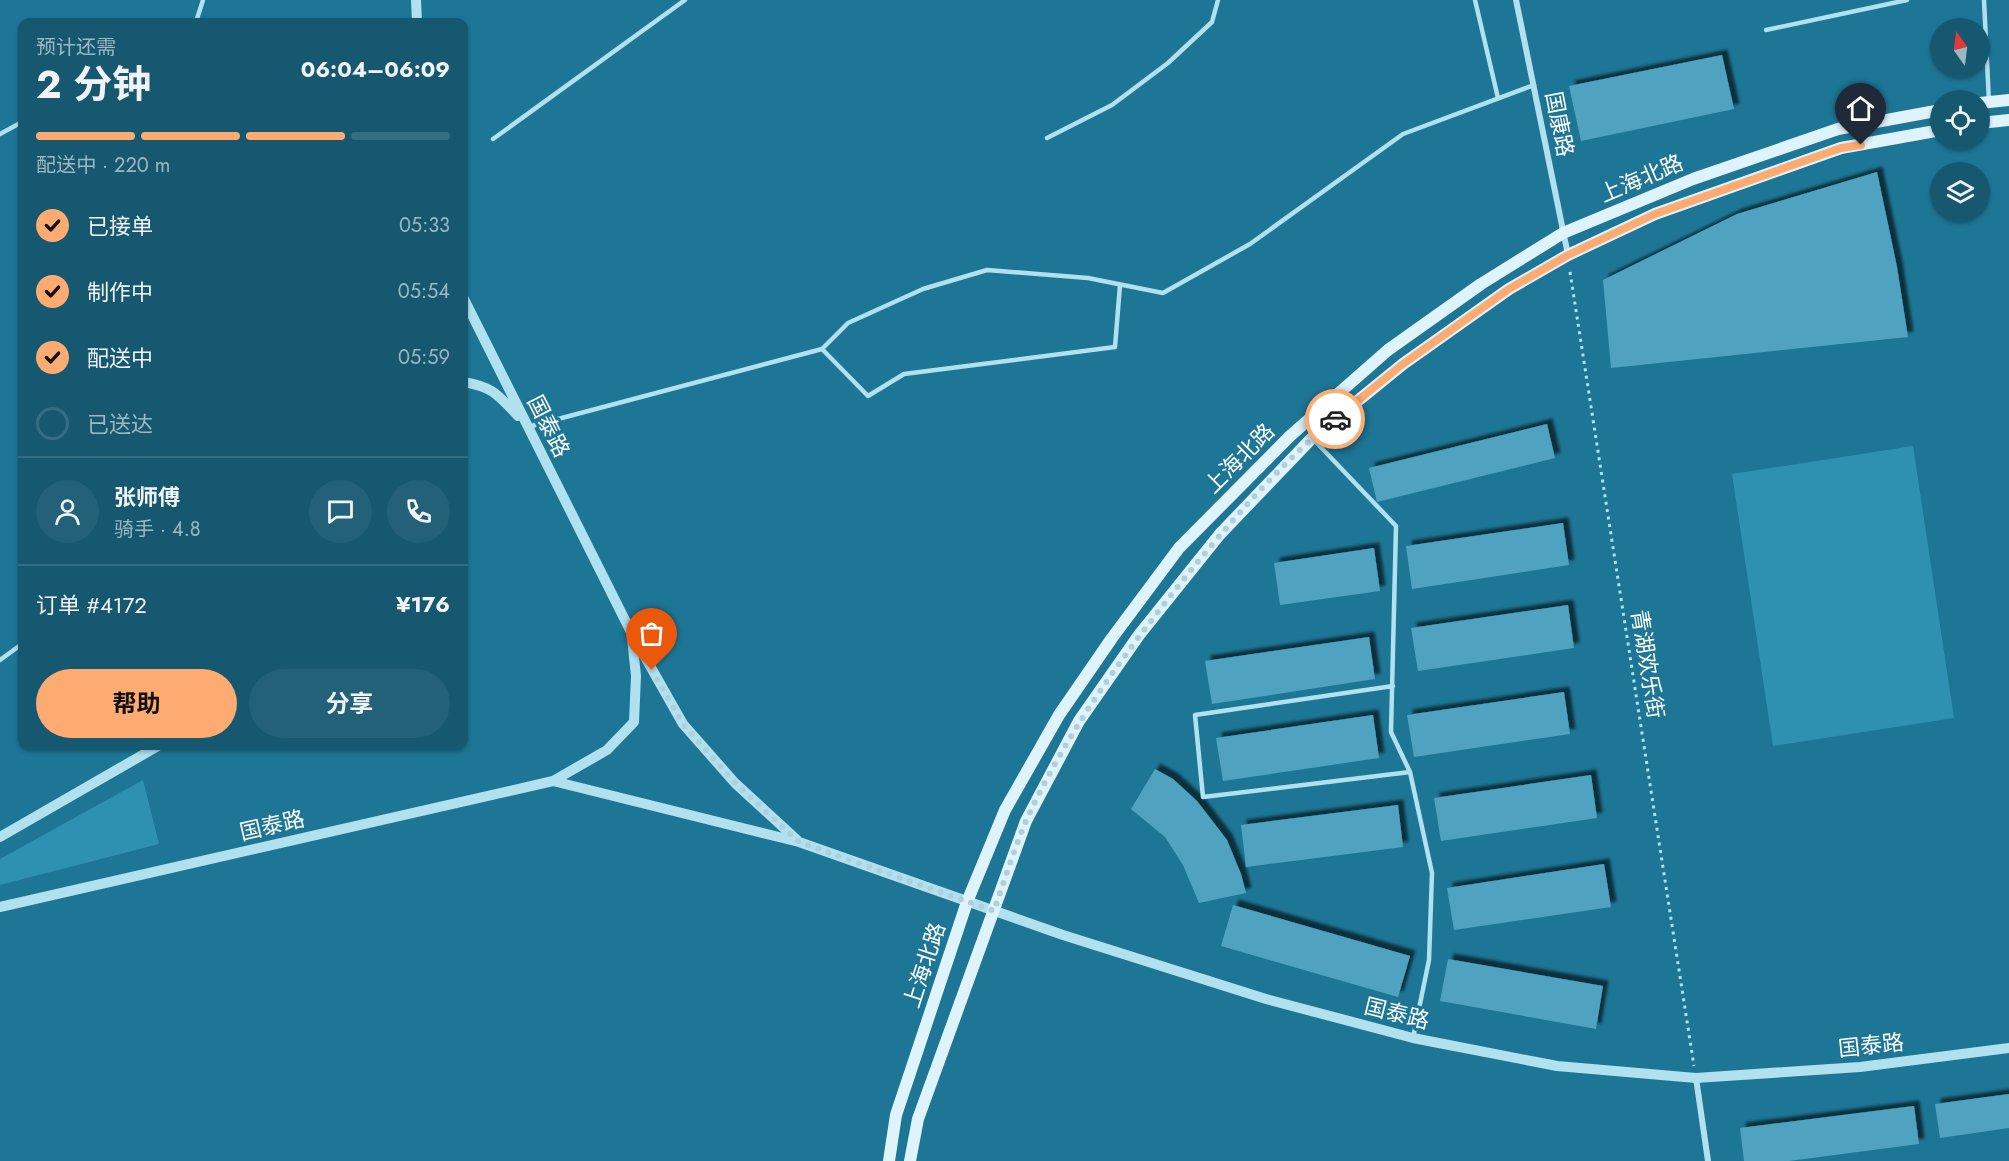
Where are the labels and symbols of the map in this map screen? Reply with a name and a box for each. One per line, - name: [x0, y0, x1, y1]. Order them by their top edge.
- north arrow: [1930, 18, 1990, 78]
- pin: [1835, 83, 1886, 145]
- street label: 国康路: [1538, 89, 1582, 159]
- street label: 上海北路: [1594, 146, 1688, 210]
- street label: 国泰路: [520, 389, 578, 463]
- courier: [1305, 389, 1365, 449]
- street label: 上海北路: [1197, 416, 1281, 500]
- street label: 青湖欢乐街: [1624, 607, 1672, 721]
- pin: [626, 608, 677, 670]
- street label: 国泰路: [236, 802, 308, 848]
- street label: 上海北路: [895, 918, 953, 1012]
- street label: 国泰路: [1361, 989, 1433, 1037]
- street label: 国泰路: [1837, 1026, 1905, 1064]

